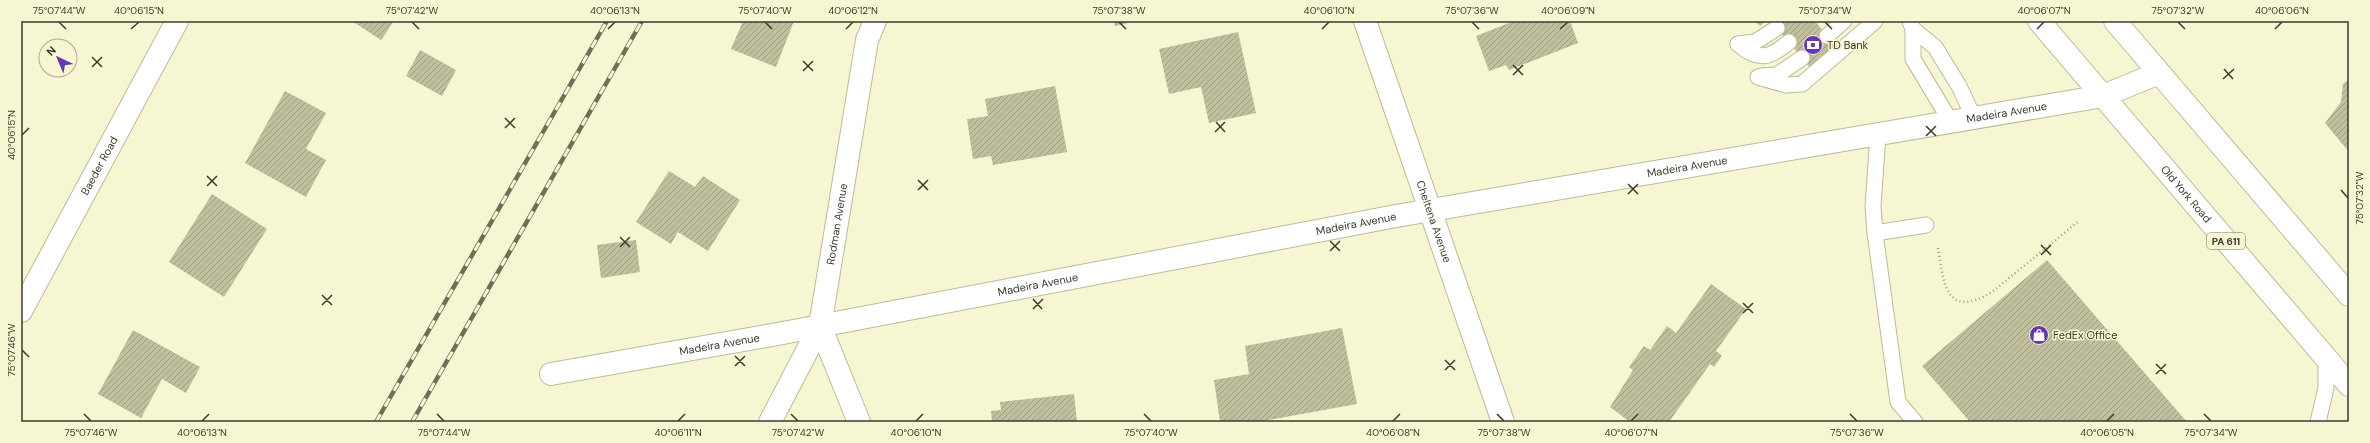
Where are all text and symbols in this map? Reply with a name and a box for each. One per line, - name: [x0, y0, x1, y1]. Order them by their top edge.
- text: 75°07'44"W: [33, 4, 86, 17]
- text: 40°06'15"N: [114, 4, 164, 17]
- text: 75°07'42"W: [386, 4, 439, 17]
- text: 40°06'13"N: [590, 4, 640, 17]
- text: 75°07'40"W: [738, 4, 792, 17]
- text: 40°06'12"N: [828, 4, 878, 17]
- text: 75°07'38"W: [1092, 4, 1146, 17]
- text: 40°06'10"N: [1304, 4, 1354, 17]
- text: 75°07'36"W: [1445, 4, 1499, 17]
- text: 40°06'09"N: [1541, 4, 1595, 17]
- text: 75°07'34"W: [1798, 4, 1852, 17]
- text: 40°06'07"N: [2017, 4, 2071, 17]
- text: 75°07'32"W: [2152, 4, 2205, 17]
- text: 40°06'06"N: [2255, 4, 2309, 17]
- bank icon: TD Bank: [1802, 34, 1824, 56]
- north arrow: [38, 38, 78, 78]
- place label: TD Bank: [1827, 38, 1869, 52]
- text: N: [43, 43, 59, 59]
- street label: Madeira Avenue: [1965, 99, 2048, 126]
- text: 40°06'15"N: [5, 110, 18, 160]
- street label: Baeder Road: [78, 134, 121, 197]
- street label: Madeira Avenue: [1646, 153, 1729, 180]
- street label: Old York Road: [2158, 162, 2215, 225]
- text: 75°07'32"W: [2353, 171, 2366, 224]
- street label: Cheltena Avenue: [1413, 179, 1455, 264]
- street label: Rodman Avenue: [823, 182, 850, 266]
- street label: Madeira Avenue: [1315, 209, 1397, 238]
- road number: PA 611: [2207, 233, 2245, 249]
- street label: Madeira Avenue: [996, 270, 1079, 299]
- text: 75°07'46"W: [5, 323, 18, 376]
- shop icon: FedEx Office: [2028, 324, 2050, 346]
- place label: FedEx Office: [2053, 328, 2117, 342]
- street label: Madeira Avenue: [678, 330, 761, 358]
- text: 75°07'46"W: [65, 426, 118, 439]
- text: 40°06'13"N: [177, 426, 227, 439]
- text: 75°07'44"W: [418, 426, 471, 439]
- text: 40°06'11"N: [654, 426, 702, 439]
- text: 75°07'42"W: [772, 426, 825, 439]
- text: 40°06'10"N: [891, 426, 941, 439]
- text: 75°07'40"W: [1124, 426, 1178, 439]
- text: 40°06'08"N: [1366, 426, 1420, 439]
- text: 75°07'38"W: [1477, 426, 1531, 439]
- text: 40°06'07"N: [1604, 426, 1658, 439]
- text: 75°07'36"W: [1830, 426, 1884, 439]
- text: 40°06'05"N: [2080, 426, 2134, 439]
- text: 75°07'34"W: [2184, 426, 2238, 439]

